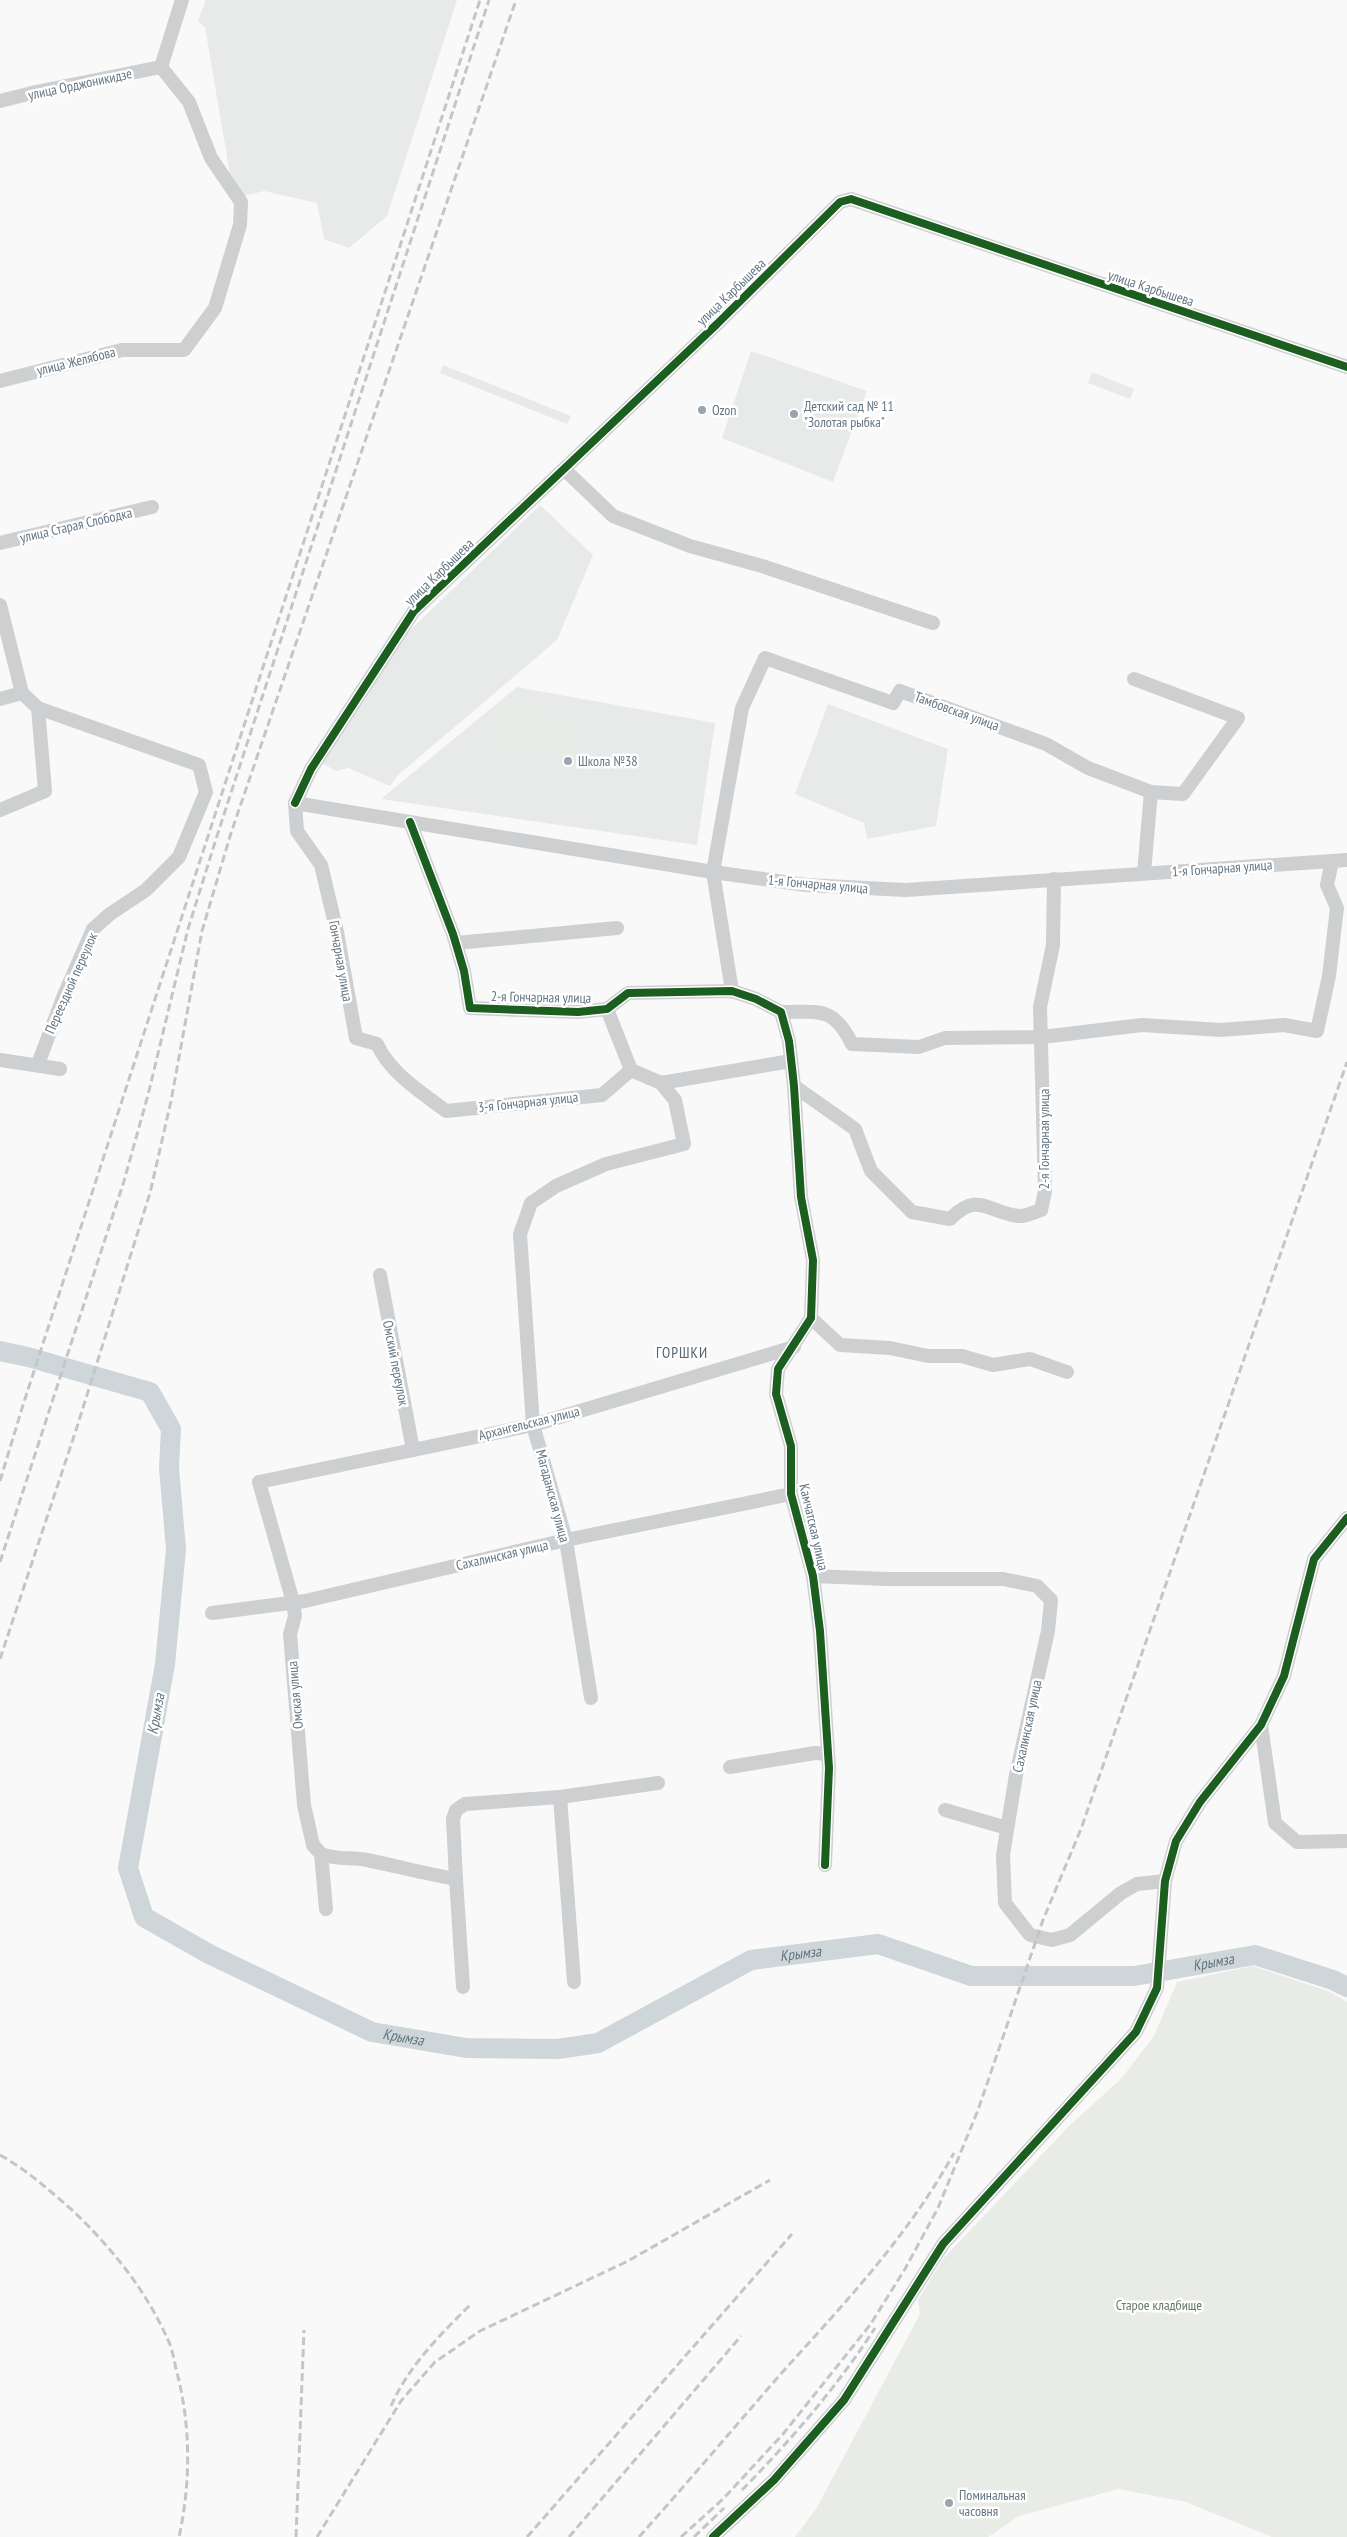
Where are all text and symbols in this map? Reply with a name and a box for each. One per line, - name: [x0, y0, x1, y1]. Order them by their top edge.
- street label: улица Орджоникидзе: [26, 64, 134, 104]
- street label: улица Карбышева: [693, 255, 769, 329]
- street label: улица Карбышева: [1106, 266, 1196, 310]
- street label: улица Желябова: [35, 343, 117, 379]
- place label: Детский сад № 11 "Золотая рыбка": [804, 397, 894, 431]
- place label: Ozon: [712, 401, 737, 419]
- marker: Ozon: [696, 404, 708, 416]
- marker: Детский сад № 11 "Золотая рыбка": [788, 408, 800, 420]
- street label: улица Старая Слободка: [18, 503, 134, 547]
- street label: улица Карбышева: [401, 535, 477, 609]
- street label: Тамбовская улица: [912, 687, 1002, 735]
- place label: Школа №38: [578, 752, 638, 770]
- marker: Школа №38: [562, 755, 574, 767]
- street label: 1-я Гончарная улица: [1171, 856, 1273, 880]
- street label: 1-я Гончарная улица: [767, 871, 869, 897]
- street label: Гончарная улица: [325, 919, 357, 1003]
- street label: Переездной переулок: [41, 929, 102, 1036]
- street label: 2-я Гончарная улица: [491, 987, 591, 1007]
- street label: 3-я Гончарная улица: [477, 1088, 579, 1116]
- street label: 2-я Гончарная улица: [1035, 1089, 1053, 1189]
- street label: Омский переулок: [379, 1319, 413, 1408]
- district label: ГОРШКИ: [656, 1343, 708, 1362]
- street label: Архангельская улица: [477, 1402, 581, 1444]
- street label: Магаданская улица: [532, 1448, 574, 1544]
- street label: Камчатская улица: [795, 1482, 833, 1572]
- street label: Сахалинская улица: [454, 1536, 550, 1574]
- street label: Омская улица: [283, 1660, 307, 1730]
- street label: Сахалинская улица: [1008, 1678, 1046, 1774]
- water label: Крымза: [143, 1691, 169, 1736]
- water label: Крымза: [779, 1941, 823, 1965]
- water label: Крымза: [1191, 1949, 1236, 1975]
- water label: Крымза: [381, 2024, 426, 2050]
- park label: Старое кладбище: [1116, 2296, 1202, 2314]
- place label: Поминальная часовня: [959, 2486, 1026, 2520]
- marker: Поминальная часовня: [943, 2497, 955, 2509]

